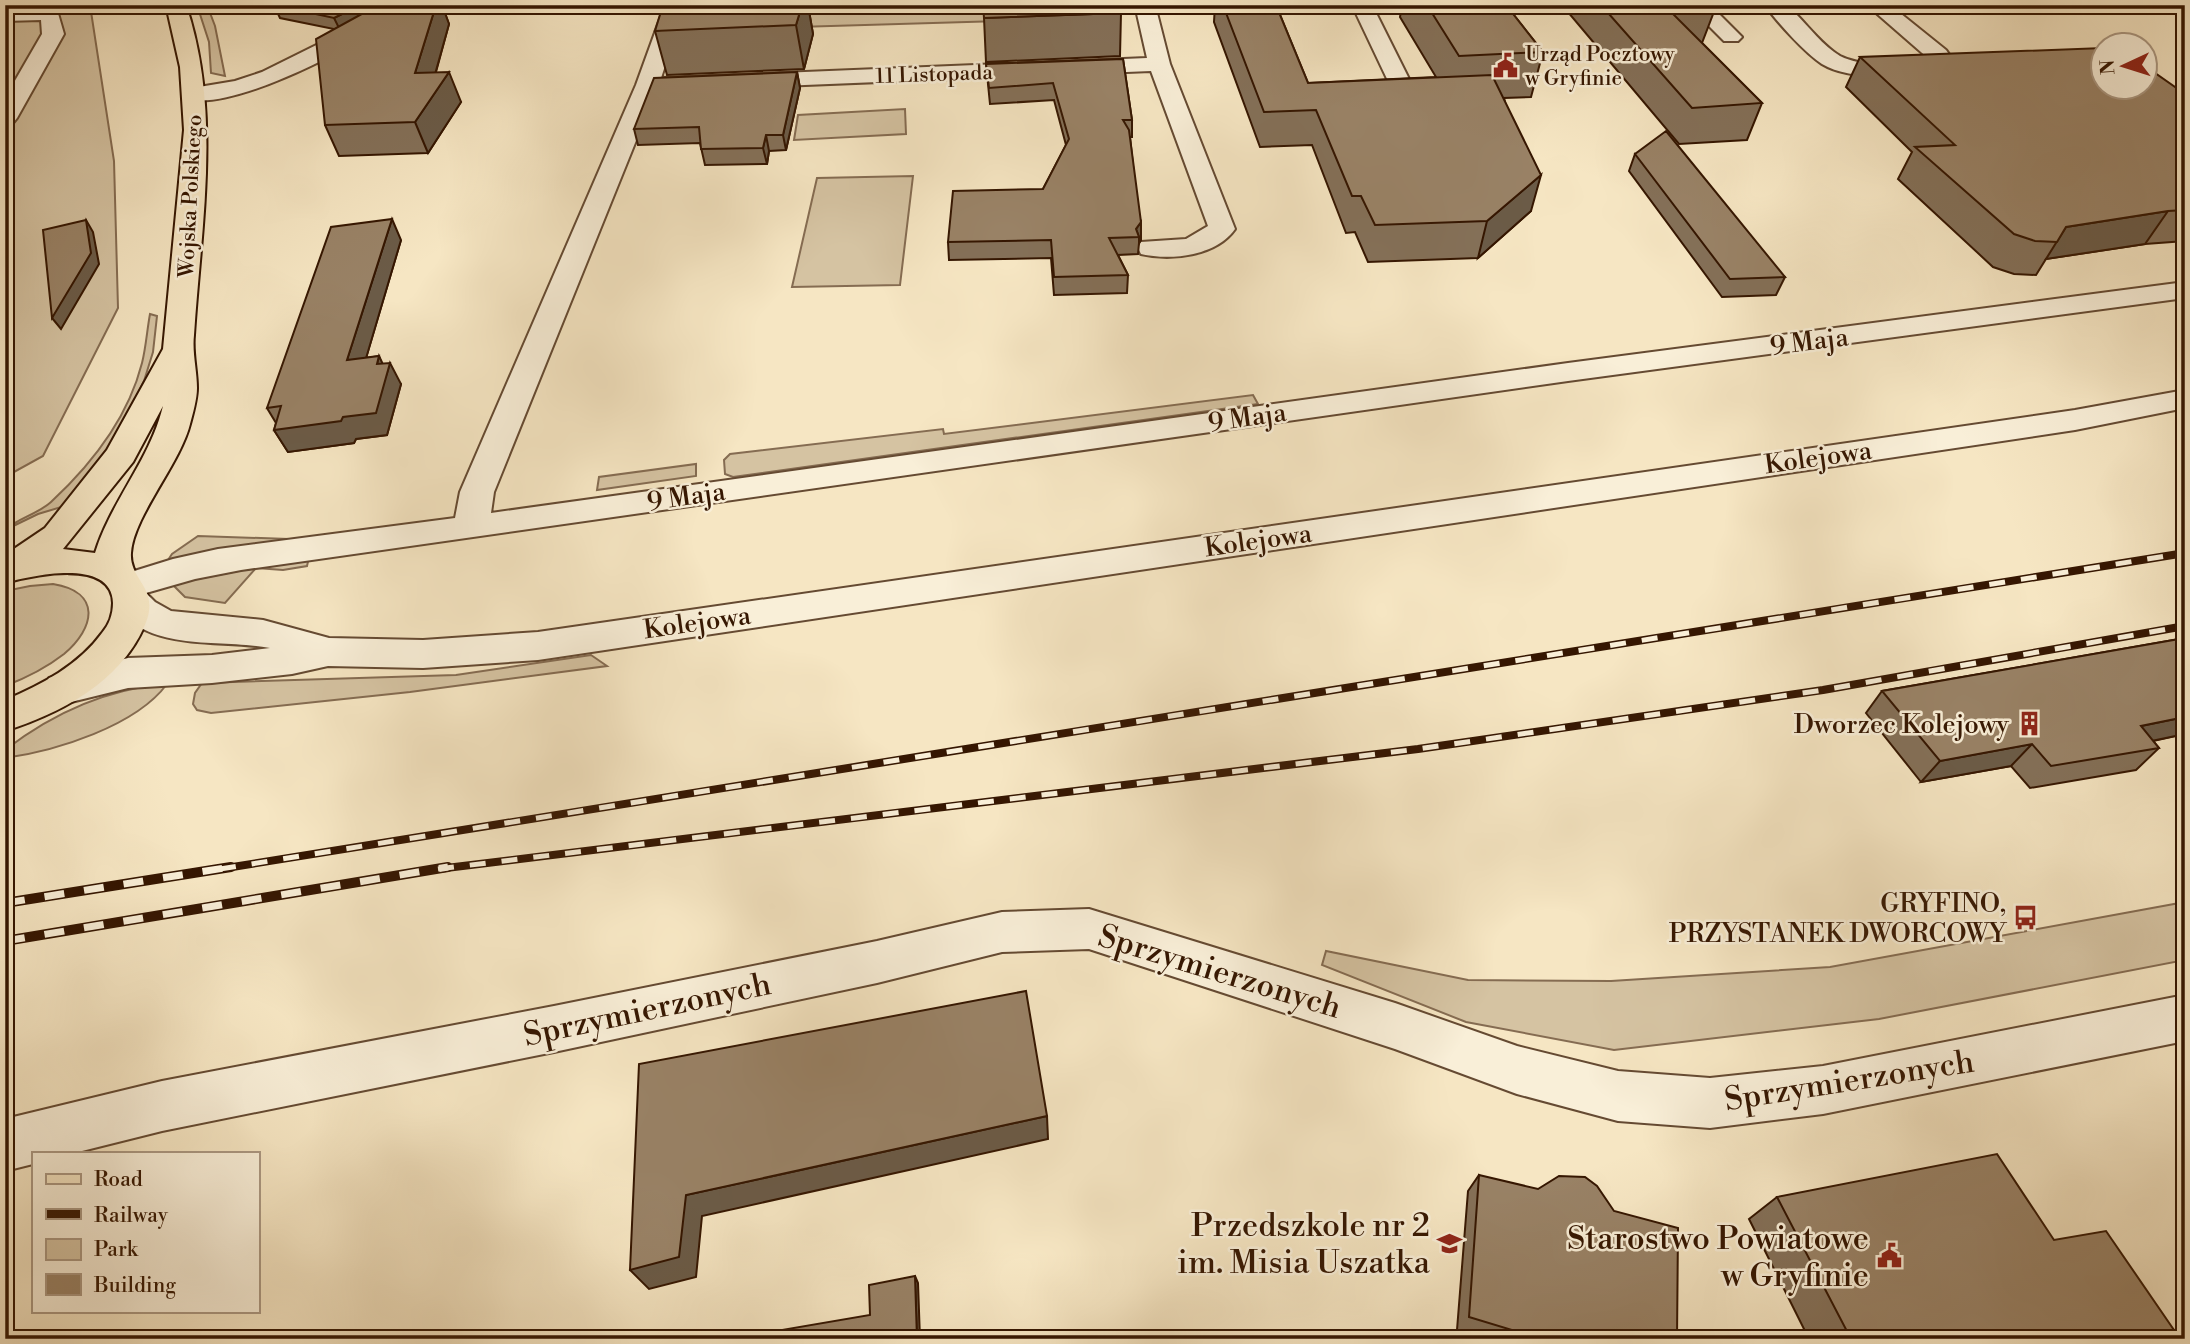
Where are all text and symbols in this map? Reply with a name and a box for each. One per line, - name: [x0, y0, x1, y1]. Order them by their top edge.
- north arrow: [2088, 32, 2158, 102]
- place label: Urząd Pocztowy w Gryfinie: [1524, 42, 1676, 92]
- public building icon: Urząd Pocztowy w Gryfinie: [1491, 52, 1519, 80]
- text: N: [2096, 59, 2121, 75]
- street label: 11 Listopada: [875, 60, 994, 90]
- street label: Wojska Polskiego: [174, 114, 208, 279]
- street label: 9 Maja: [1768, 321, 1851, 363]
- street label: 9 Maja: [1206, 397, 1289, 439]
- street label: Kolejowa: [1762, 435, 1875, 481]
- street label: 9 Maja: [645, 476, 728, 518]
- street label: Kolejowa: [1202, 518, 1315, 564]
- street label: Kolejowa: [641, 600, 754, 646]
- place label: Dworzec Kolejowy: [1794, 709, 2009, 741]
- building icon: Dworzec Kolejowy: [2015, 710, 2043, 738]
- place label: GRYFINO, PRZYSTANEK DWORCOWY: [1669, 888, 2008, 950]
- bus stop icon: GRYFINO, PRZYSTANEK DWORCOWY: [2012, 904, 2040, 932]
- street label: Sprzymierzonych: [1093, 916, 1346, 1028]
- street label: Sprzymierzonych: [520, 964, 775, 1056]
- street label: Sprzymierzonych: [1722, 1042, 1977, 1120]
- legend: [32, 1152, 259, 1312]
- text: Road: [94, 1167, 143, 1193]
- text: Railway: [94, 1203, 169, 1229]
- place label: Przedszkole nr 2 im. Misia Uszatka: [1177, 1206, 1431, 1283]
- place label: Starostwo Powiatowe w Gryfinie: [1567, 1219, 1869, 1296]
- school or university icon: Przedszkole nr 2 im. Misia Uszatka: [1436, 1229, 1464, 1257]
- text: Park: [94, 1237, 139, 1263]
- public building icon: Starostwo Powiatowe w Gryfinie: [1875, 1242, 1903, 1270]
- text: Building: [93, 1273, 176, 1299]

